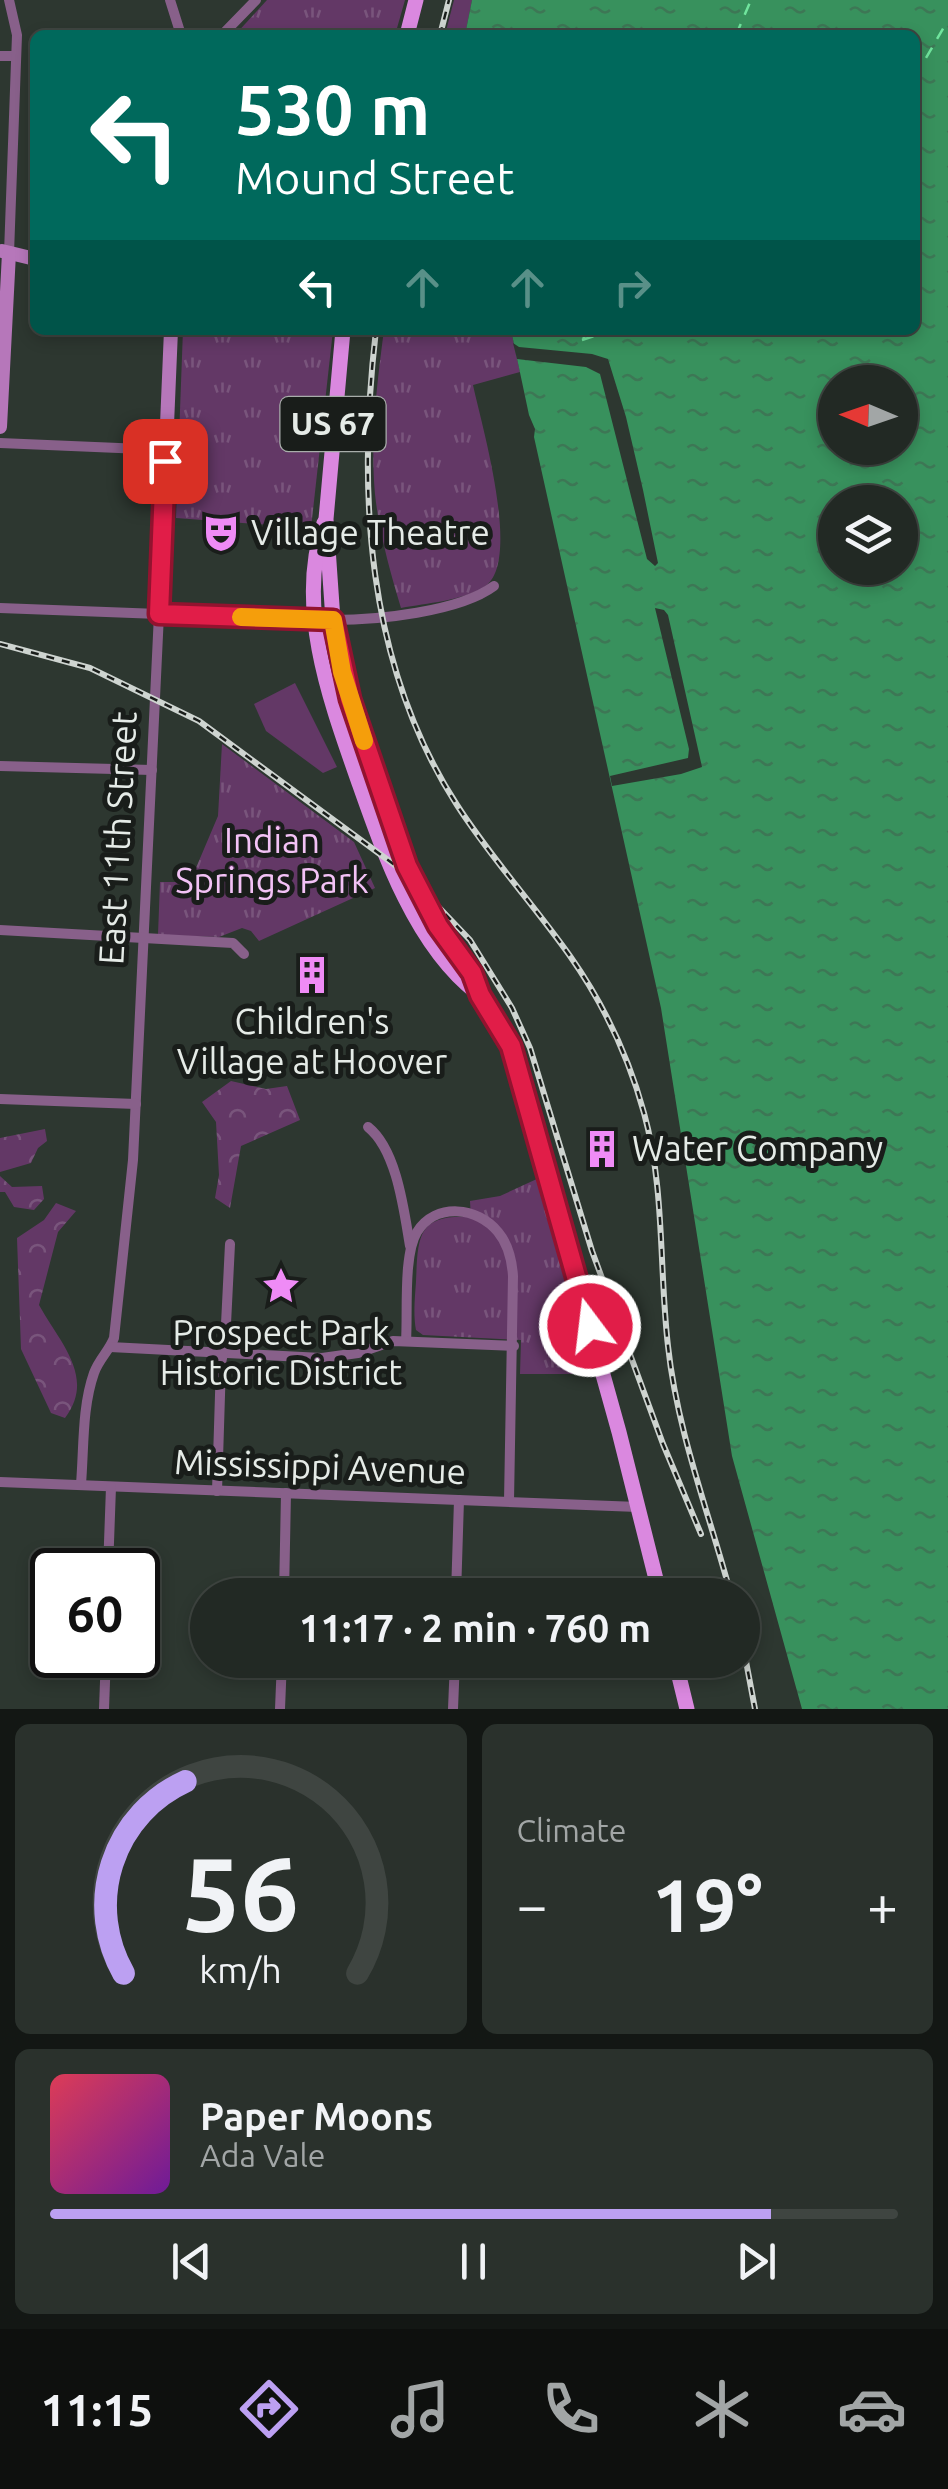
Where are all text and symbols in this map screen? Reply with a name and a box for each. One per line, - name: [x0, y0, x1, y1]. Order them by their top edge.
- icon: left: [70, 70, 200, 200]
- text: 530 m: [235, 70, 430, 148]
- text: Mound Street: [235, 152, 514, 203]
- icon: left: [290, 260, 345, 315]
- icon: ahead: [395, 260, 450, 315]
- icon: ahead: [500, 260, 555, 315]
- icon: right: [605, 260, 660, 315]
- north arrow: [818, 365, 918, 465]
- map controls: [818, 365, 918, 585]
- road number: US 67: [280, 397, 386, 451]
- pin: [123, 419, 208, 504]
- icon: arrive: [138, 434, 193, 489]
- button: layers: [818, 485, 918, 585]
- theatre icon: Village Theatre: [200, 512, 242, 554]
- place label: Village Theatre: [251, 512, 490, 552]
- street label: East 11th Street: [90, 710, 144, 966]
- park label: Indian Springs Park: [175, 820, 369, 900]
- building icon: Children's Village at Hoover: [291, 954, 333, 996]
- place label: Children's Village at Hoover: [177, 1001, 447, 1081]
- building icon: Water Company: [581, 1128, 623, 1170]
- place label: Water Company: [632, 1128, 883, 1168]
- place icon: Prospect Park Historic District: [260, 1265, 302, 1307]
- position arrow: [538, 1274, 642, 1378]
- place label: Prospect Park Historic District: [160, 1312, 402, 1392]
- street label: Mississippi Avenue: [173, 1441, 467, 1491]
- speed limit sign: 60: [30, 1548, 160, 1678]
- text: 11:17 · 2 min · 760 m: [299, 1607, 651, 1649]
- text: Climate: [517, 1812, 627, 1848]
- text: 56: [182, 1834, 299, 1951]
- text: 19°: [652, 1862, 763, 1946]
- text: −: [517, 1874, 548, 1935]
- text: +: [867, 1874, 898, 1935]
- text: km/h: [199, 1950, 282, 1990]
- text: Paper Moons: [200, 2095, 433, 2137]
- text: Ada Vale: [200, 2137, 326, 2173]
- icon: previous: [164, 2234, 219, 2289]
- icon: pause: [446, 2234, 501, 2289]
- icon: next: [729, 2234, 784, 2289]
- icon: directions: [234, 2374, 304, 2444]
- icon: music: [385, 2374, 455, 2444]
- icon: phone: [536, 2374, 606, 2444]
- icon: climate: [687, 2374, 757, 2444]
- icon: car: [837, 2374, 907, 2444]
- text: 11:15: [40, 2384, 153, 2435]

